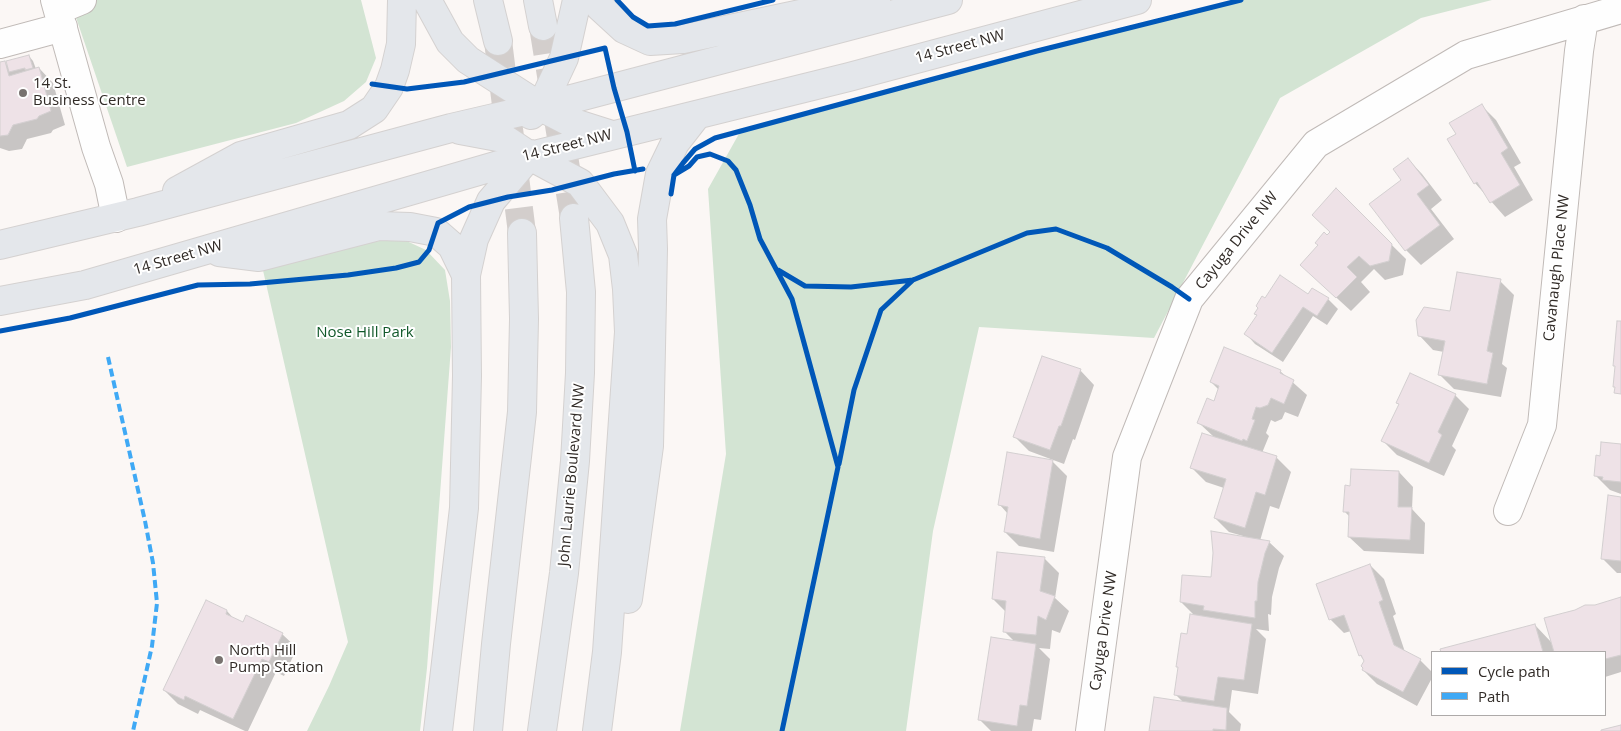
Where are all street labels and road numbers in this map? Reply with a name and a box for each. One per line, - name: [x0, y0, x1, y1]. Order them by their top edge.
- street label: 14 Street NW: [913, 26, 1007, 68]
- street label: 14 Street NW: [520, 126, 614, 166]
- street label: Cayuga Drive NW: [1192, 188, 1282, 294]
- street label: Cavanaugh Place NW: [1540, 194, 1574, 342]
- street label: 14 Street NW: [131, 237, 225, 279]
- street label: John Laurie Boulevard NW: [555, 383, 589, 567]
- street label: Cayuga Drive NW: [1087, 570, 1121, 692]

